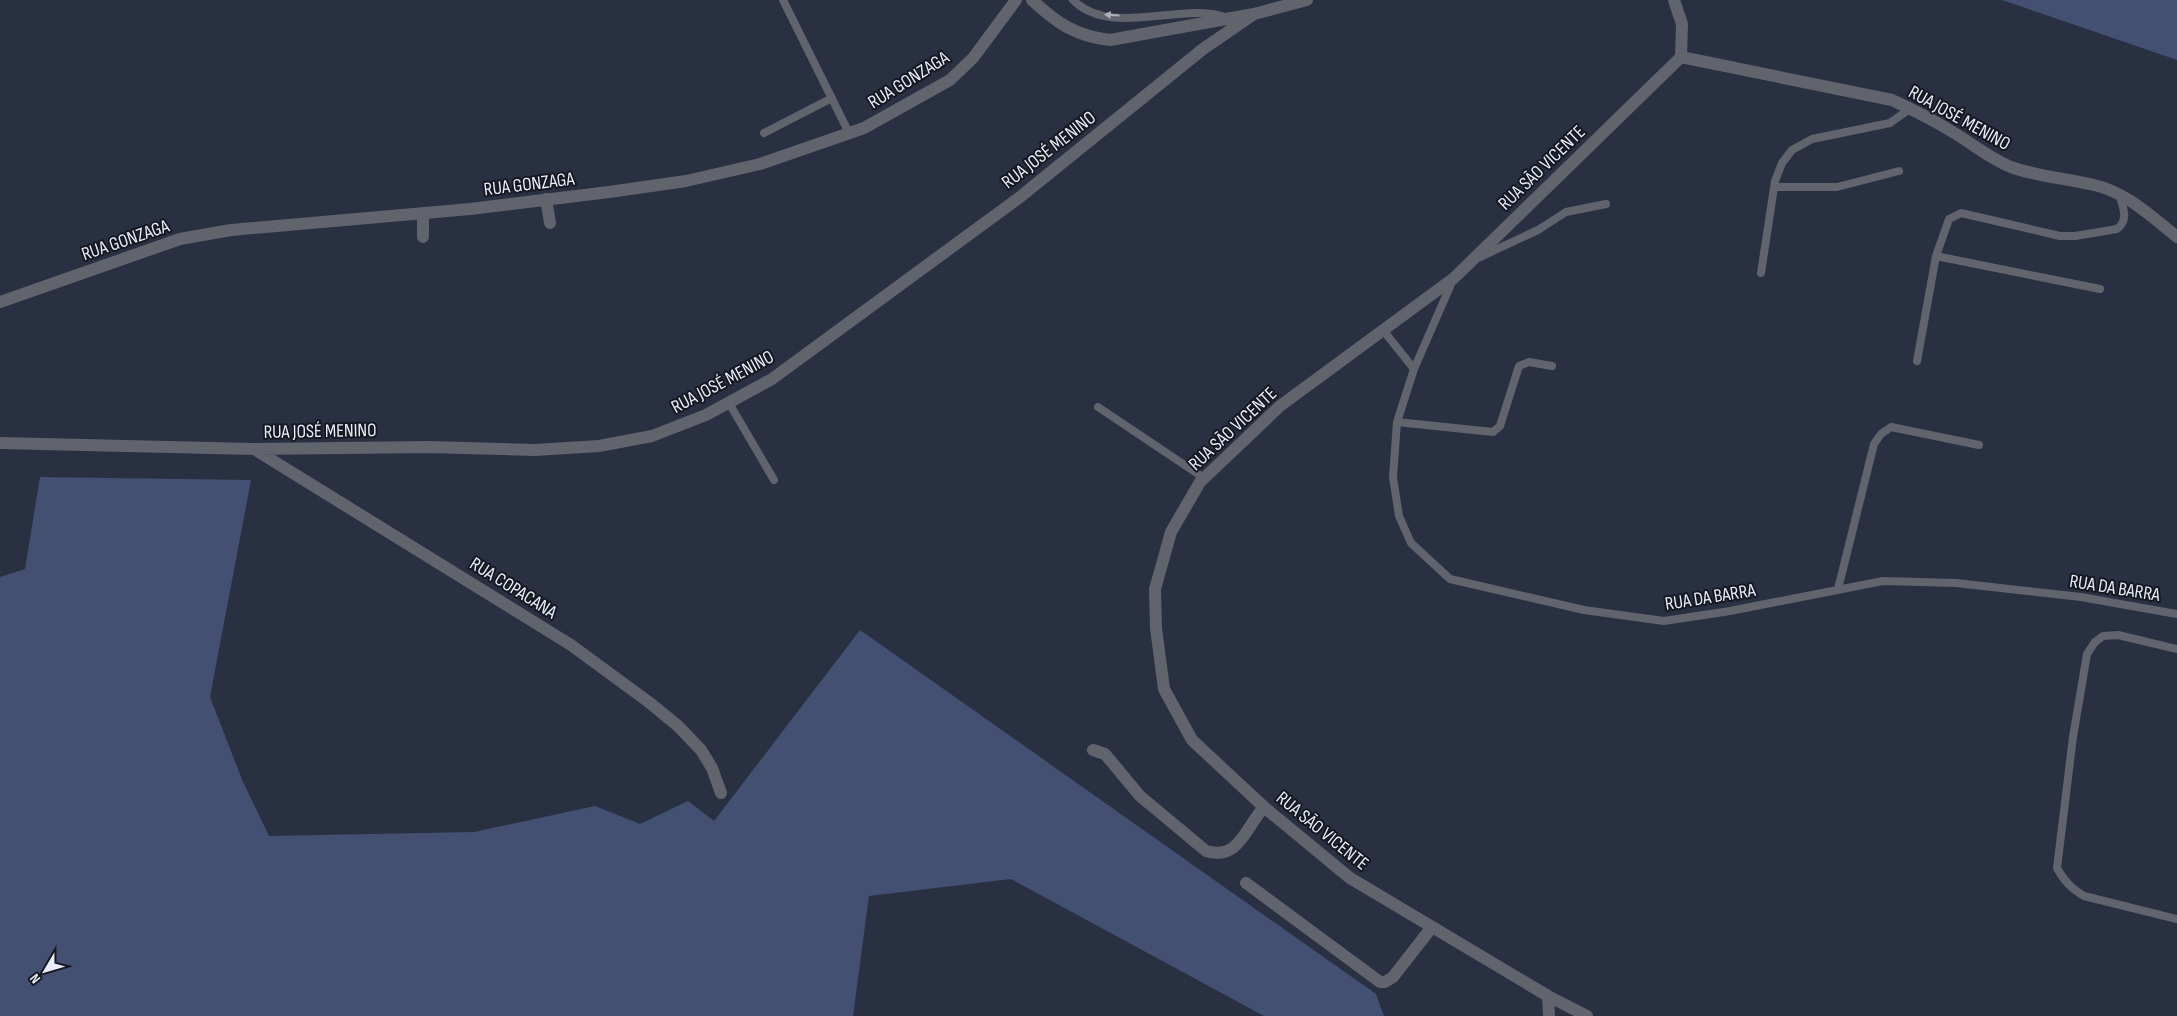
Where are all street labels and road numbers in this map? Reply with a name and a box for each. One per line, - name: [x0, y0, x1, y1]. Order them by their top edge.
- street label: RUA GONZAGA: [864, 46, 954, 114]
- street label: RUA JOSÉ MENINO: [1904, 81, 2014, 156]
- street label: RUA JOSÉ MENINO: [997, 106, 1100, 194]
- street label: RUA SÃO VICENTE: [1494, 121, 1590, 215]
- street label: RUA GONZAGA: [483, 167, 577, 201]
- street label: RUA GONZAGA: [79, 214, 173, 266]
- street label: RUA JOSÉ MENINO: [667, 346, 778, 419]
- street label: RUA SÃO VICENTE: [1184, 382, 1282, 476]
- street label: RUA JOSÉ MENINO: [263, 419, 377, 444]
- street label: RUA COPACANA: [465, 552, 562, 625]
- street label: RUA DA BARRA: [2068, 570, 2163, 607]
- street label: RUA DA BARRA: [1663, 579, 1758, 616]
- street label: RUA SÃO VICENTE: [1271, 787, 1373, 875]

